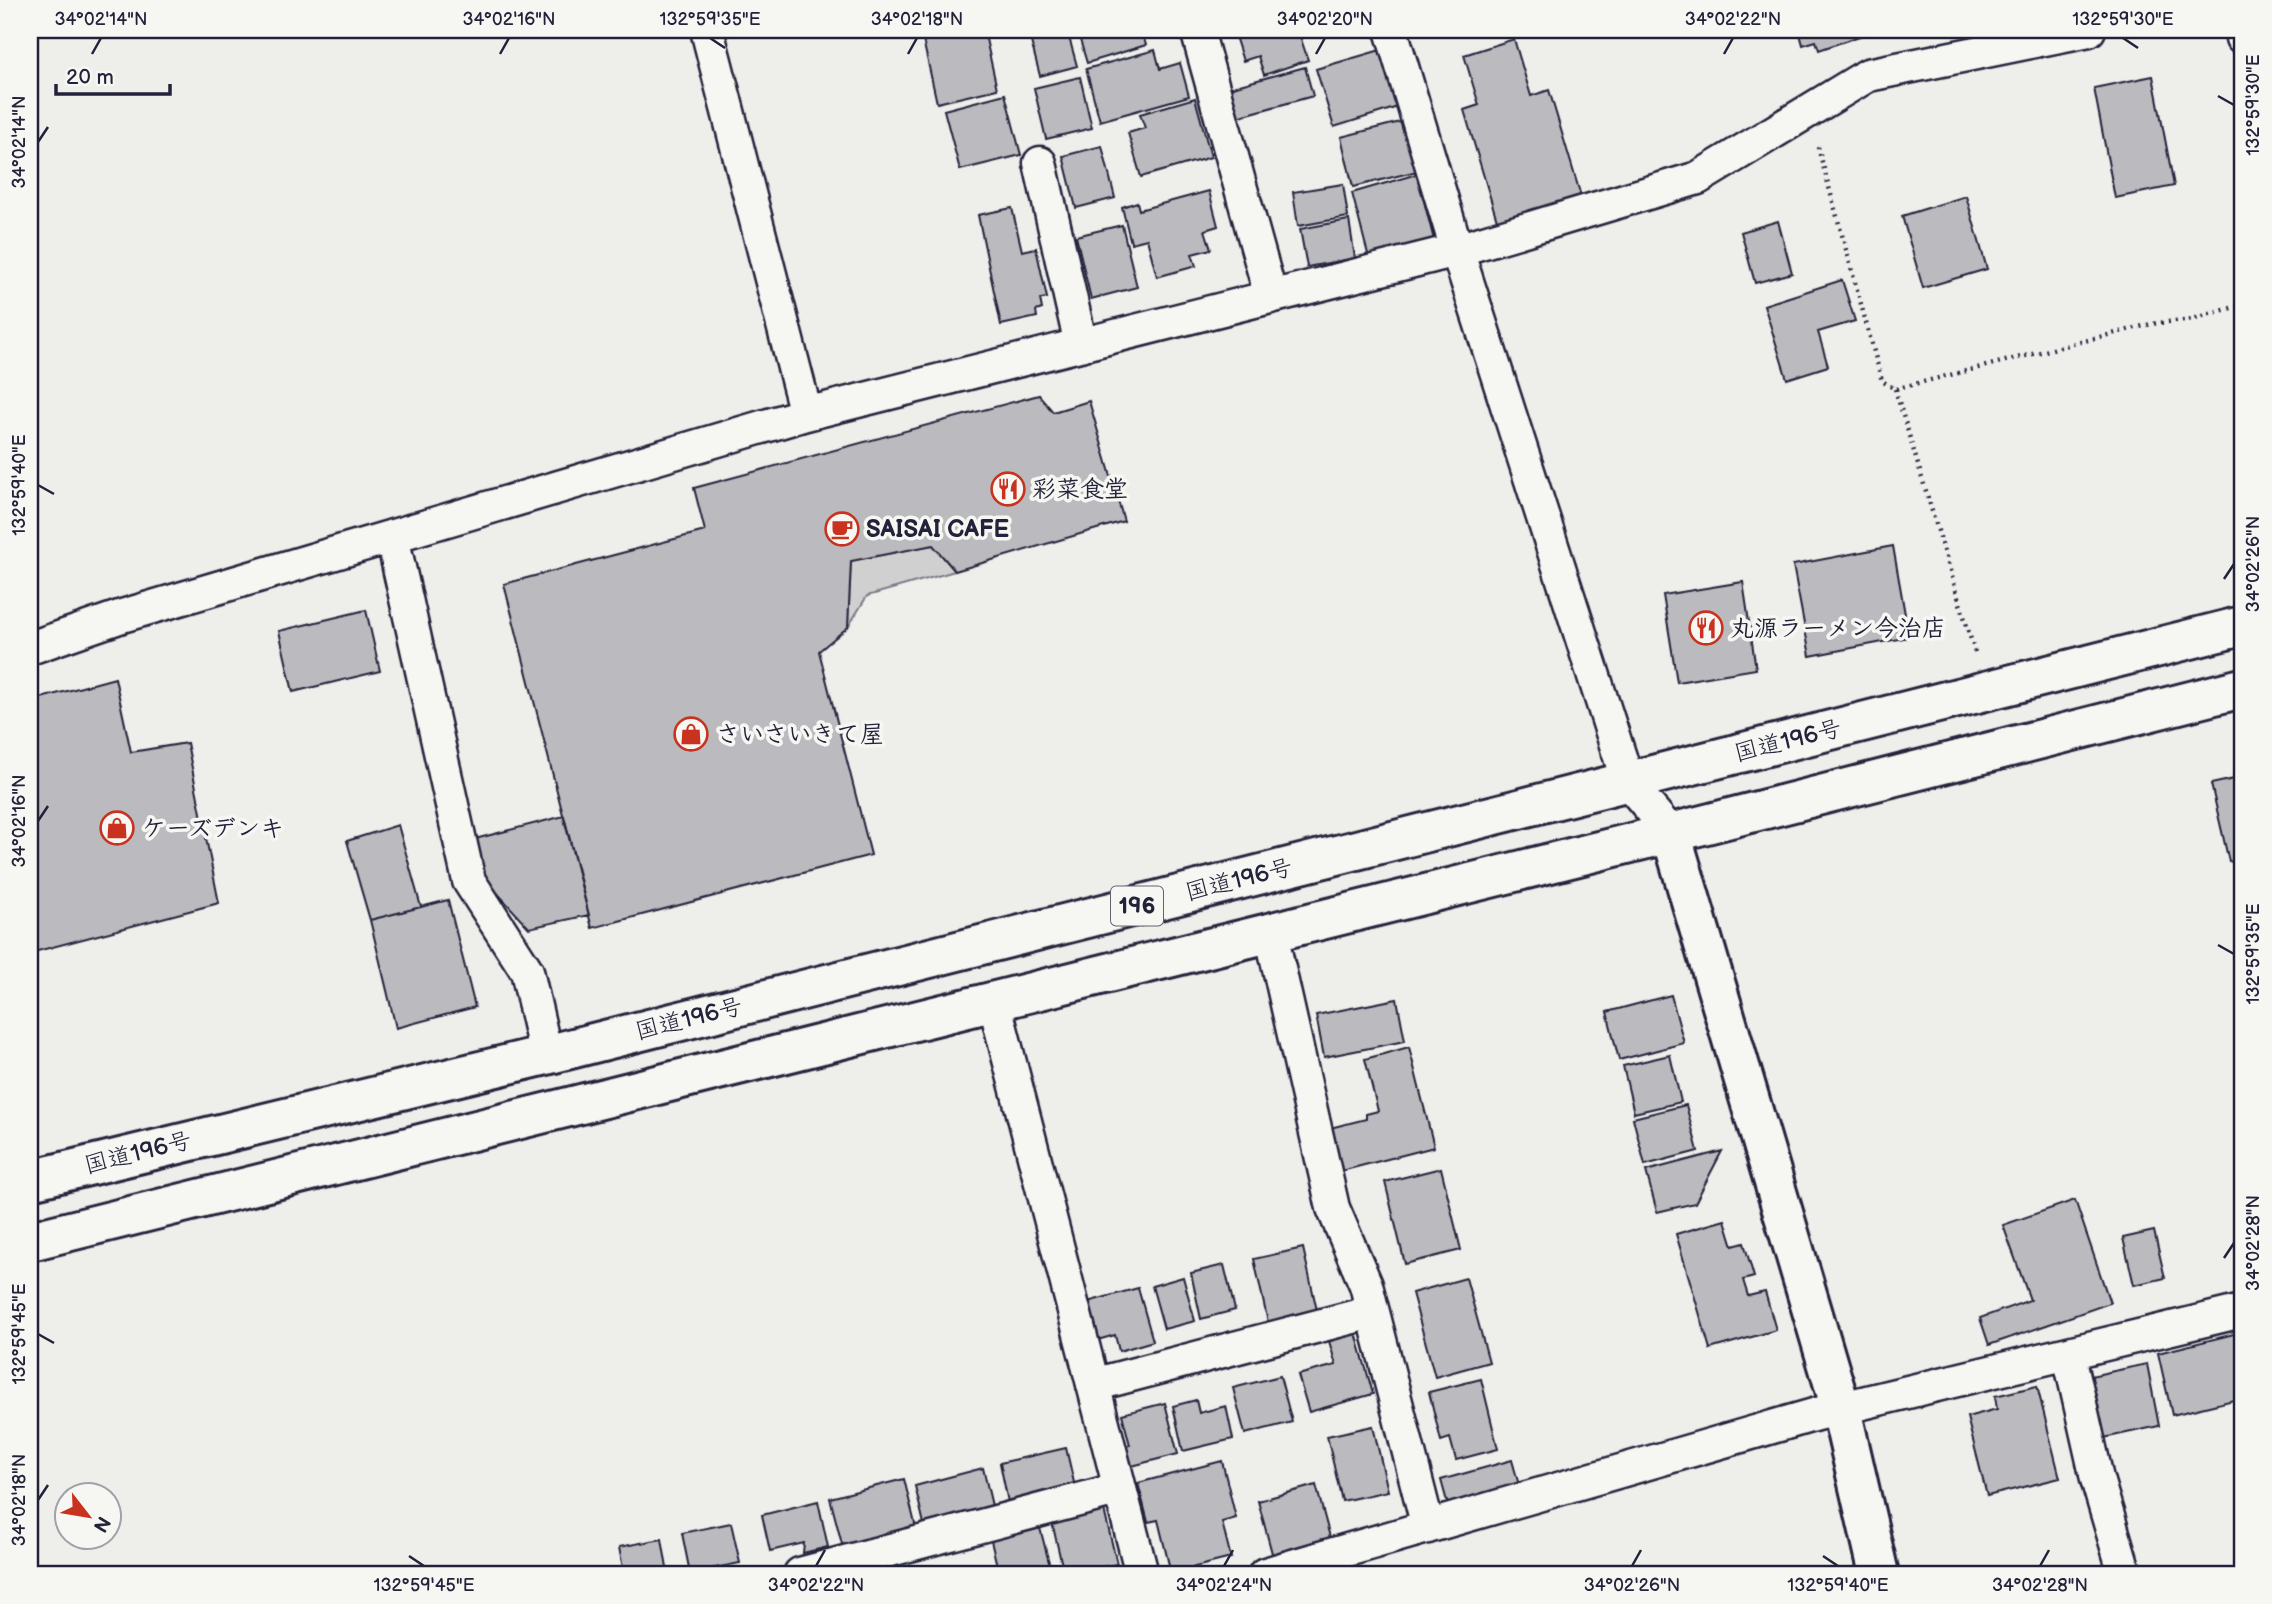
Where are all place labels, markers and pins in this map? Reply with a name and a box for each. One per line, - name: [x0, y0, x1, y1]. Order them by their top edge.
- restaurant icon: 彩菜食堂: [989, 470, 1027, 508]
- place label: 彩菜食堂: [1032, 475, 1128, 504]
- cafe icon: SAISAI CAFE: [823, 510, 861, 548]
- place label: SAISAI CAFE: [866, 515, 1009, 544]
- restaurant icon: 丸源ラーメン今治店: [1687, 609, 1725, 647]
- place label: 丸源ラーメン今治店: [1730, 614, 1946, 643]
- shop icon: さいさいきて屋: [672, 715, 710, 753]
- place label: さいさいきて屋: [716, 720, 884, 749]
- shop icon: ケーズデンキ: [98, 809, 136, 847]
- place label: ケーズデンキ: [142, 814, 284, 843]

